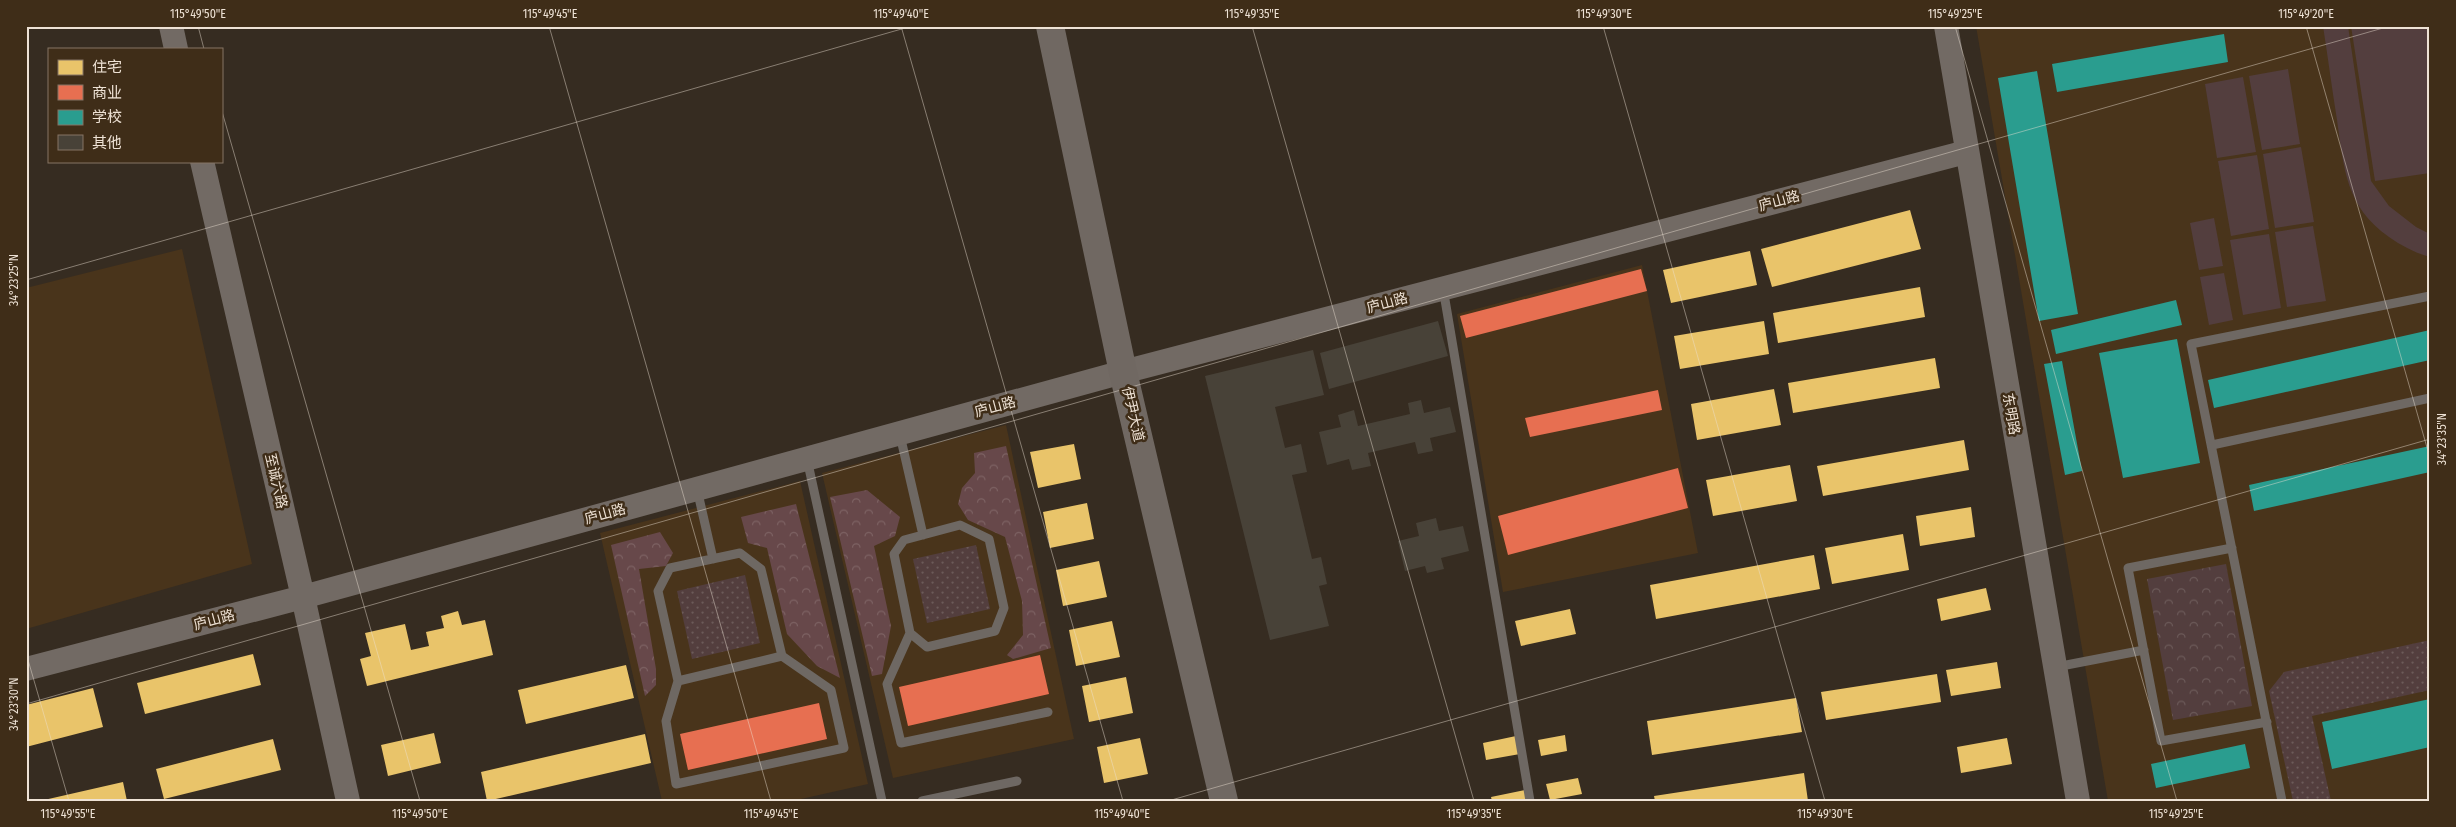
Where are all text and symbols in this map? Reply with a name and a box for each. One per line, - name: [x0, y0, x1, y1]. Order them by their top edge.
- text: 115°49'50"E: [170, 7, 226, 21]
- text: 115°49'45"E: [523, 7, 578, 21]
- text: 115°49'40"E: [873, 7, 929, 21]
- text: 115°49'35"E: [1225, 7, 1280, 21]
- text: 115°49'30"E: [1576, 7, 1632, 21]
- text: 115°49'25"E: [1928, 7, 1983, 21]
- text: 115°49'20"E: [2278, 7, 2334, 21]
- legend: [48, 48, 222, 162]
- text: 住宅: [92, 58, 122, 76]
- text: 商业: [92, 84, 122, 102]
- text: 学校: [92, 108, 122, 126]
- text: 其他: [92, 134, 122, 152]
- street label: 庐山路: [1757, 187, 1801, 215]
- text: 34°23'25"N: [7, 254, 21, 306]
- street label: 庐山路: [1365, 289, 1409, 317]
- street label: 伊尹大道: [1118, 385, 1148, 443]
- street label: 东明路: [1999, 392, 2023, 436]
- street label: 庐山路: [973, 393, 1017, 421]
- text: 34°23'35"N: [2435, 413, 2449, 465]
- street label: 至诚六路: [261, 452, 291, 510]
- street label: 庐山路: [583, 500, 627, 528]
- street label: 庐山路: [192, 606, 236, 634]
- text: 34°23'30"N: [7, 677, 21, 731]
- text: 115°49'55"E: [41, 807, 96, 821]
- text: 115°49'50"E: [392, 807, 448, 821]
- text: 115°49'45"E: [744, 807, 799, 821]
- text: 115°49'40"E: [1094, 807, 1150, 821]
- text: 115°49'35"E: [1447, 807, 1502, 821]
- text: 115°49'30"E: [1797, 807, 1853, 821]
- text: 115°49'25"E: [2149, 807, 2204, 821]

